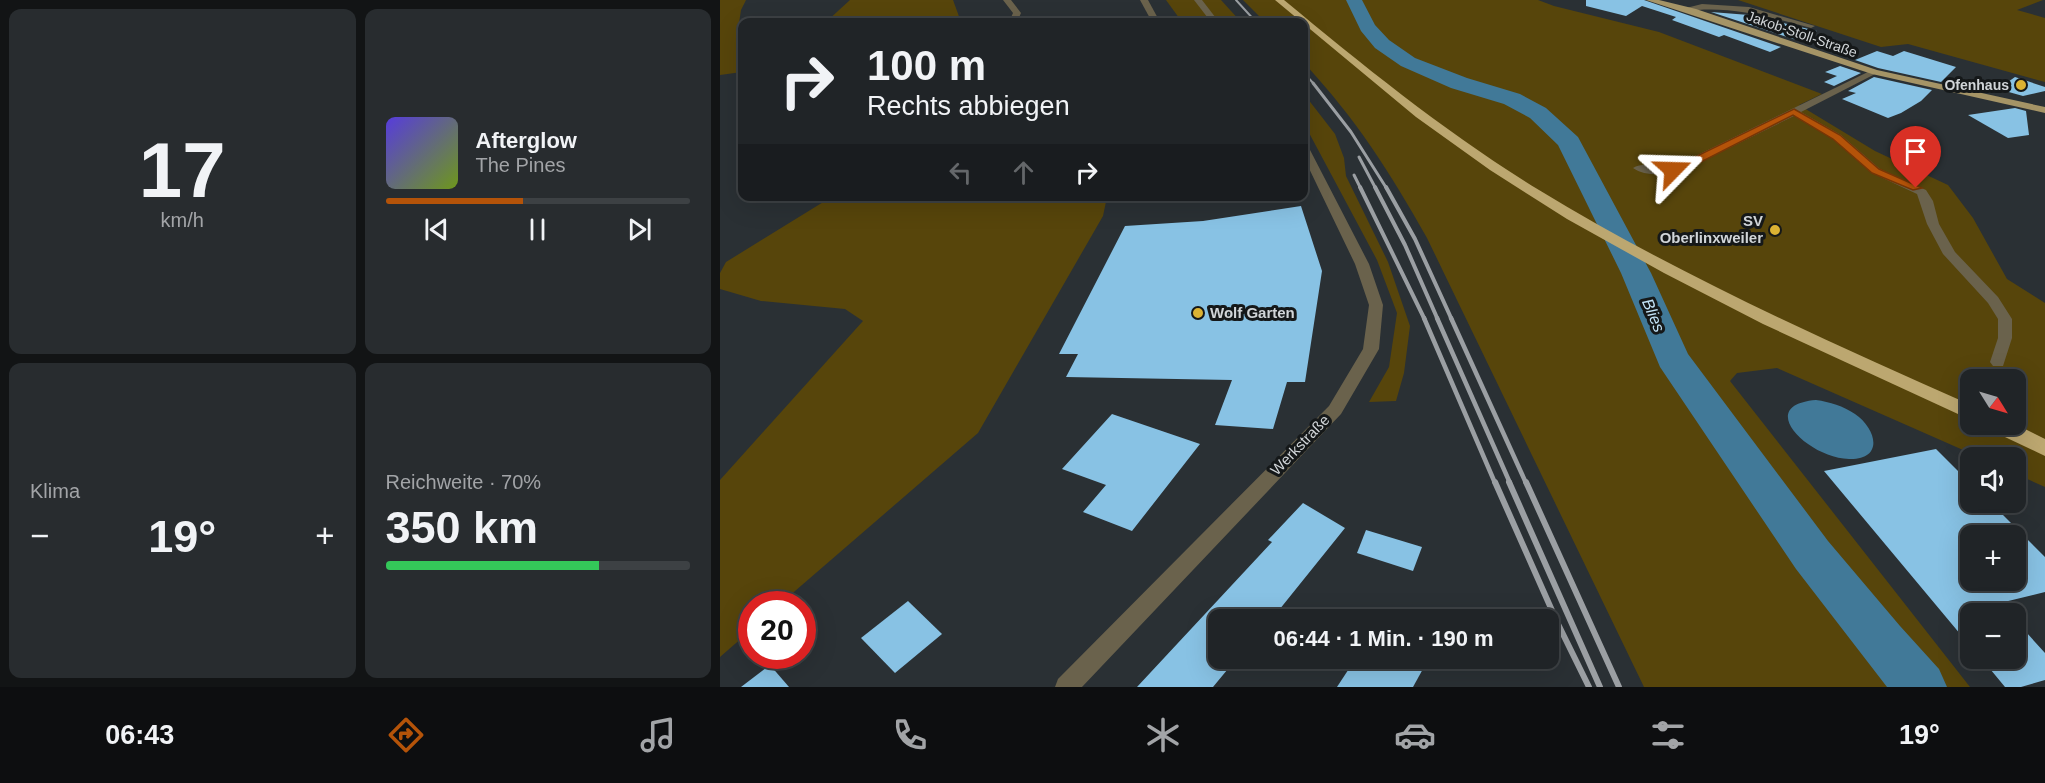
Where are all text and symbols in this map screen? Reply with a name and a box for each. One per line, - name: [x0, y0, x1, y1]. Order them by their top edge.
- street label: Jakob-Stoll-Straße: [1745, 8, 1860, 61]
- icon: right: [768, 42, 846, 120]
- text: 100 m: [867, 42, 986, 89]
- place label: Ofenhaus: [1944, 77, 2009, 93]
- marker: Ofenhaus: [2014, 78, 2028, 92]
- text: Rechts abbiegen: [867, 91, 1070, 121]
- text: 17: [139, 126, 226, 214]
- pin: [1890, 126, 1941, 188]
- text: Afterglow: [476, 128, 577, 153]
- icon: arrive: [1899, 135, 1932, 168]
- position arrow: [1641, 138, 1705, 202]
- text: The Pines: [476, 154, 566, 176]
- icon: left: [944, 156, 977, 189]
- icon: ahead: [1007, 156, 1040, 189]
- icon: right: [1070, 156, 1103, 189]
- text: km/h: [161, 209, 204, 231]
- place label: SV Oberlinxweiler: [1660, 212, 1763, 246]
- icon: previous: [420, 213, 453, 246]
- icon: pause: [521, 213, 554, 246]
- icon: next: [623, 213, 656, 246]
- marker: SV Oberlinxweiler: [1768, 223, 1782, 237]
- water label: Blies: [1639, 296, 1668, 334]
- place label: Wolf Garten: [1210, 304, 1295, 321]
- marker: Wolf Garten: [1191, 306, 1205, 320]
- north arrow: [1960, 369, 2026, 435]
- map controls: [1960, 369, 2026, 669]
- street label: Werkstraße: [1267, 411, 1333, 478]
- button: sound: [1960, 447, 2026, 513]
- text: Reichweite · 70%: [386, 471, 541, 493]
- text: Klima: [30, 480, 80, 502]
- text: 350 km: [386, 502, 538, 553]
- text: 19°: [148, 511, 216, 562]
- text: −: [30, 517, 49, 554]
- text: +: [315, 517, 335, 554]
- button: +: [1960, 525, 2026, 591]
- speed limit sign: 20: [738, 591, 816, 669]
- button: −: [1960, 603, 2026, 669]
- text: 06:44 · 1 Min. · 190 m: [1273, 626, 1494, 651]
- icon: directions: [385, 714, 427, 756]
- icon: music: [637, 714, 679, 756]
- icon: phone: [889, 714, 931, 756]
- icon: climate: [1142, 714, 1184, 756]
- icon: car: [1394, 714, 1436, 756]
- icon: filters: [1647, 714, 1689, 756]
- text: 06:43: [105, 720, 174, 750]
- text: 19°: [1899, 720, 1940, 750]

